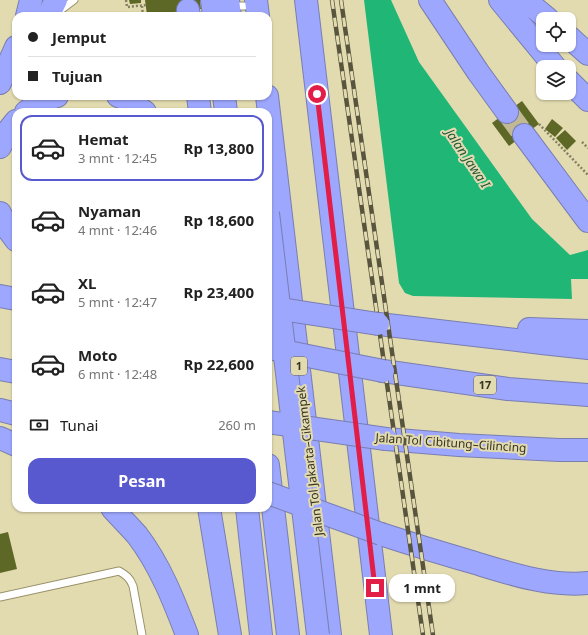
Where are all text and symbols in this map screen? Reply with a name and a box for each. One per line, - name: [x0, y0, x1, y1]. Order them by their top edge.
- map controls: [536, 12, 576, 100]
- button: locate: [536, 12, 576, 52]
- text: Jemput: [52, 27, 106, 47]
- button: layers: [536, 60, 576, 100]
- text: Tujuan: [52, 66, 103, 86]
- route start: [308, 85, 326, 103]
- water label: Jalan Jawa I: [440, 122, 495, 192]
- text: Hemat: [78, 129, 129, 149]
- icon: car: [30, 130, 66, 166]
- text: Rp 13,800: [184, 138, 254, 158]
- text: 3 mnt · 12:45: [78, 149, 157, 167]
- text: Nyaman: [78, 201, 141, 221]
- icon: car: [30, 202, 66, 238]
- text: Rp 18,600: [184, 210, 254, 230]
- text: 4 mnt · 12:46: [78, 221, 157, 239]
- text: XL: [78, 273, 96, 293]
- icon: car: [30, 274, 66, 310]
- text: Rp 23,400: [184, 282, 254, 302]
- text: 5 mnt · 12:47: [78, 293, 157, 311]
- text: Moto: [78, 345, 117, 365]
- icon: car: [30, 346, 66, 382]
- text: Rp 22,600: [184, 354, 254, 374]
- road number: 1: [291, 357, 307, 375]
- text: 6 mnt · 12:48: [78, 365, 157, 383]
- road number: 17: [474, 376, 496, 394]
- street label: Jalan Tol Jakarta–Cikampek: [292, 385, 327, 538]
- icon: cash: [28, 414, 50, 436]
- text: Tunai: [60, 415, 98, 435]
- text: 260 m: [218, 416, 256, 434]
- street label: Jalan Tol Cibitung–Cilincing: [374, 429, 527, 456]
- button: Pesan: [28, 458, 256, 504]
- callout: 1 mnt: [389, 574, 455, 602]
- route end: [366, 579, 384, 597]
- text: 1 mnt: [403, 579, 441, 597]

